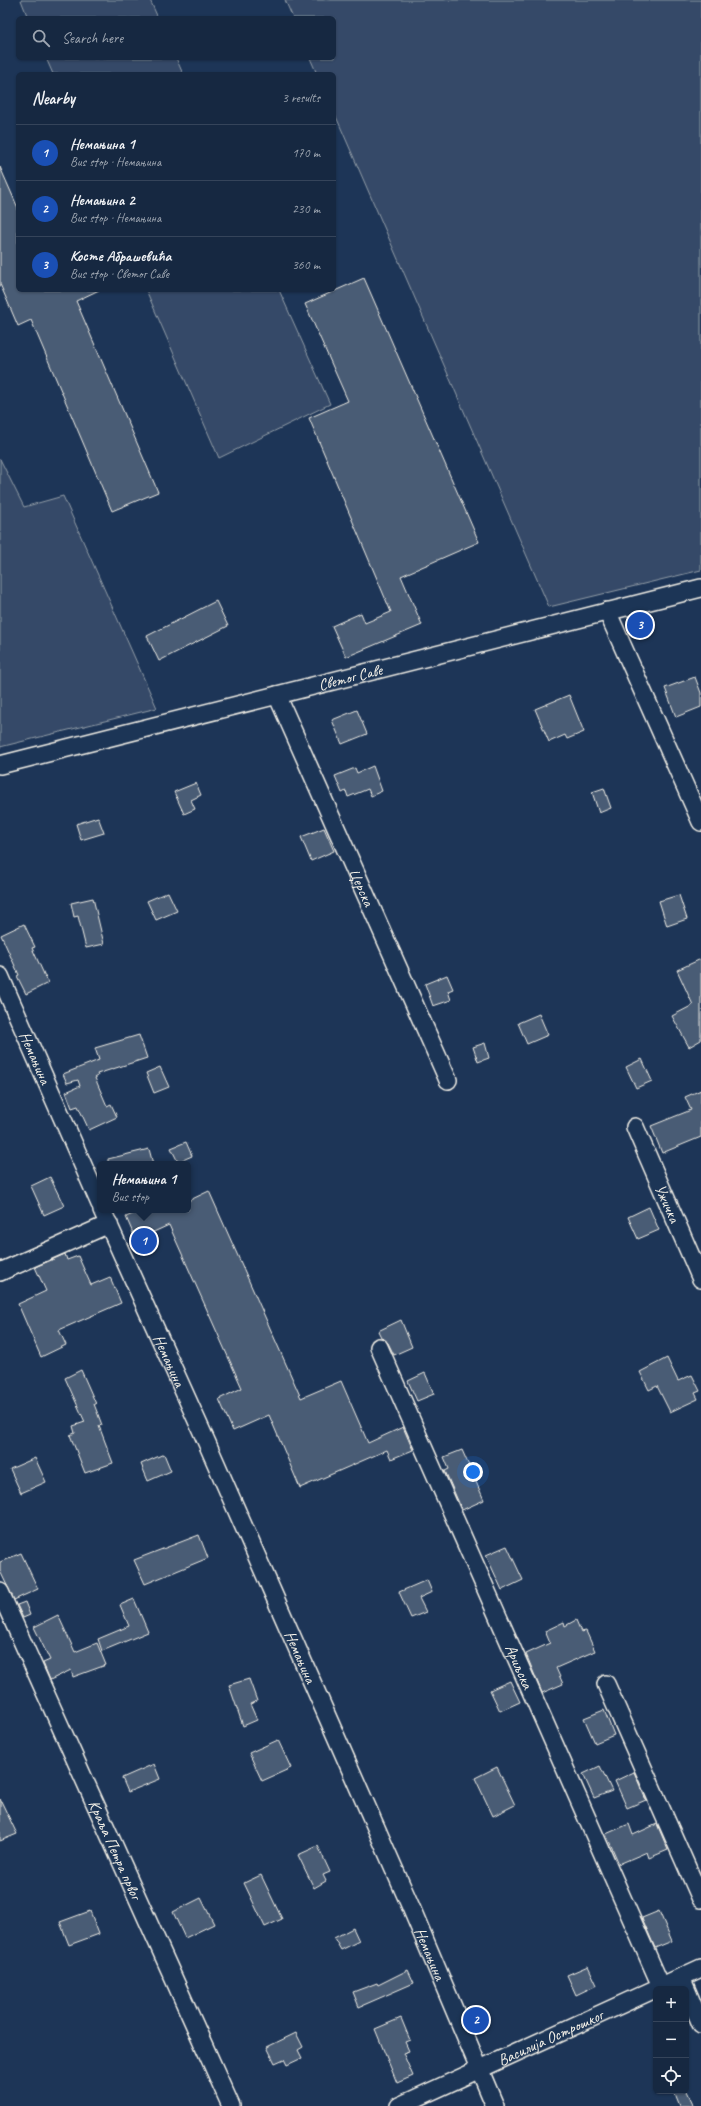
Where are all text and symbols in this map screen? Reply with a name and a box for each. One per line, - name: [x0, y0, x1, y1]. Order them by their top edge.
- search box: [16, 16, 336, 60]
- icon: search: [30, 27, 52, 49]
- text: Search here: [62, 29, 123, 48]
- text: Nearby: [32, 88, 75, 109]
- text: 3 results: [282, 90, 320, 106]
- text: Немањина 1: [70, 135, 135, 154]
- text: 1: [42, 145, 48, 161]
- text: 170 m: [292, 145, 320, 161]
- text: Bus stop · Немањина: [70, 154, 161, 170]
- text: Немањина 2: [70, 191, 135, 210]
- text: 2: [42, 201, 48, 217]
- text: 230 m: [292, 201, 320, 217]
- text: Bus stop · Немањина: [70, 210, 161, 226]
- text: Косте Абрашевића: [70, 247, 171, 266]
- text: 3: [42, 257, 48, 273]
- text: 360 m: [292, 257, 320, 273]
- text: Bus stop · Светог Саве: [70, 266, 169, 282]
- pin: 3: [627, 610, 653, 640]
- street label: Светог Саве: [316, 660, 386, 695]
- street label: Церска: [344, 865, 379, 911]
- street label: Немањина: [15, 1029, 56, 1089]
- popup: [97, 1161, 191, 1213]
- text: Немањина 1: [112, 1170, 176, 1189]
- street label: Ужичка: [650, 1181, 685, 1227]
- text: Bus stop: [112, 1189, 149, 1205]
- pin: 1: [131, 1226, 157, 1256]
- street label: Немањина: [148, 1331, 190, 1392]
- your location: [463, 1462, 483, 1482]
- street label: Немањина: [280, 1628, 321, 1688]
- street label: Ариљска: [500, 1641, 538, 1693]
- street label: Краља Петра првог: [84, 1797, 147, 1905]
- street label: Немањина: [410, 1925, 450, 1985]
- map controls: [653, 1986, 689, 2094]
- button: +: [653, 1986, 689, 2022]
- street label: Василија Острошког: [495, 2004, 609, 2071]
- pin: 2: [463, 2005, 489, 2035]
- button: −: [653, 2022, 689, 2058]
- button: locate: [653, 2058, 689, 2094]

